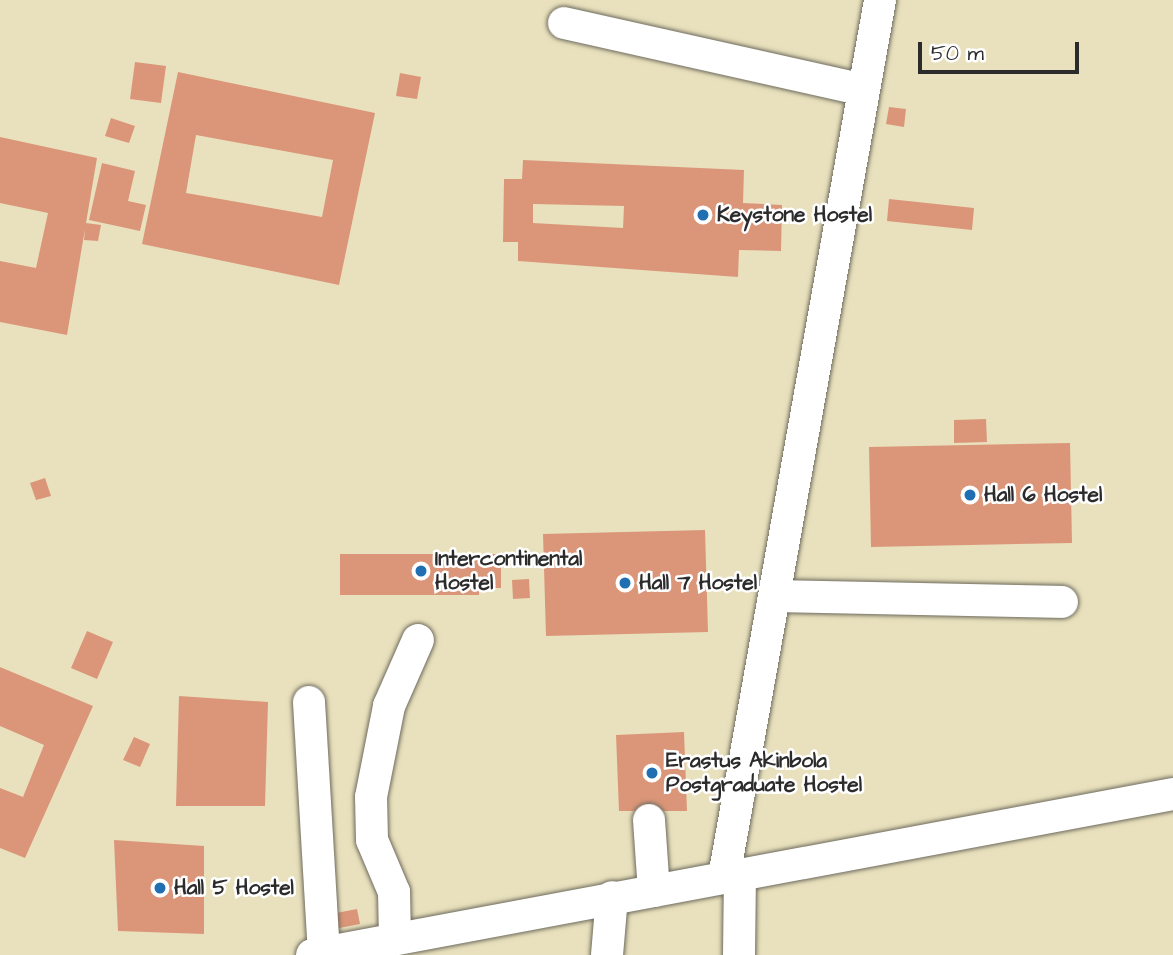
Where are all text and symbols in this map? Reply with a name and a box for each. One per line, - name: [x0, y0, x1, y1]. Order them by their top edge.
- scale bar: [921, 28, 1082, 72]
- text: 50 m: [931, 39, 984, 68]
- place label: Keystone Hostel: [717, 202, 872, 228]
- marker: Keystone Hostel: [695, 207, 711, 223]
- place label: Hall 6 Hostel: [984, 482, 1102, 508]
- marker: Hall 6 Hostel: [962, 487, 978, 503]
- place label: Intercontinental Hostel: [435, 546, 582, 596]
- marker: Intercontinental Hostel: [413, 563, 429, 579]
- place label: Hall 7 Hostel: [639, 570, 757, 596]
- marker: Hall 7 Hostel: [617, 575, 633, 591]
- place label: Erastus Akinbola Postgraduate Hostel: [666, 748, 862, 798]
- marker: Erastus Akinbola Postgraduate Hostel: [644, 765, 660, 781]
- place label: Hall 5 Hostel: [174, 875, 294, 901]
- marker: Hall 5 Hostel: [152, 880, 168, 896]

